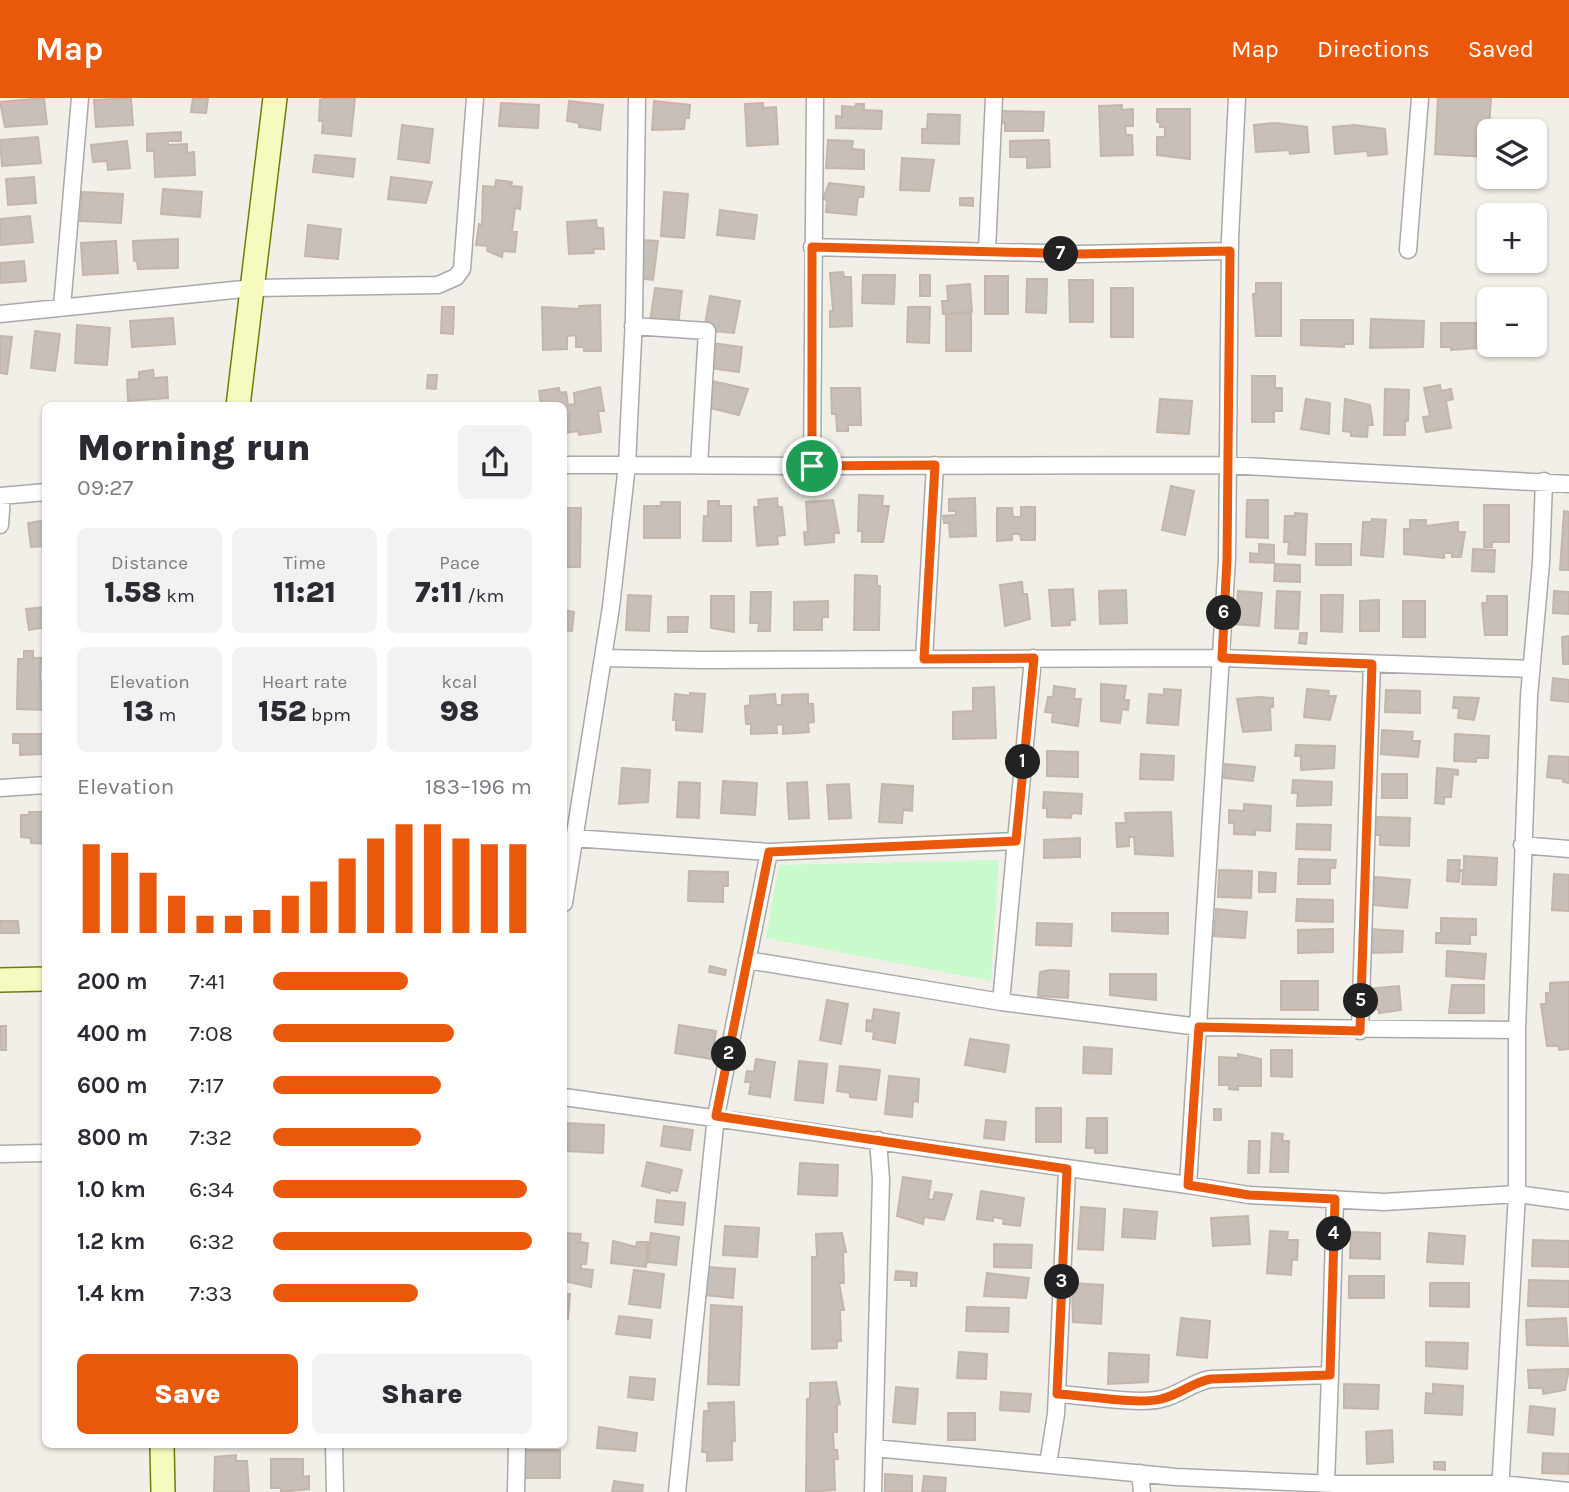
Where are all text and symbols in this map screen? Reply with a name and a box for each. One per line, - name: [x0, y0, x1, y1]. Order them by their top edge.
- text: Map: [35, 30, 103, 68]
- text: Map: [1231, 35, 1279, 63]
- text: Directions: [1317, 35, 1430, 63]
- text: Saved: [1468, 35, 1534, 63]
- map controls: [1477, 119, 1547, 357]
- button: layers: [1477, 119, 1547, 189]
- button: +: [1477, 203, 1547, 273]
- pin: 7: [1044, 236, 1078, 272]
- text: 7: [1056, 242, 1065, 264]
- button: −: [1477, 287, 1547, 357]
- text: Morning run: [77, 425, 311, 470]
- button: share: [458, 425, 532, 499]
- pin: [782, 436, 842, 496]
- icon: arrive: [793, 447, 831, 485]
- text: 09:27: [77, 474, 133, 501]
- text: Distance: [111, 552, 188, 574]
- text: Time: [283, 552, 326, 574]
- text: Pace: [439, 552, 480, 574]
- text: 1.58: [104, 574, 162, 610]
- text: 11:21: [273, 574, 336, 610]
- text: 7:11: [415, 574, 463, 610]
- text: km: [162, 585, 195, 607]
- text: /km: [463, 585, 504, 607]
- pin: 6: [1206, 596, 1242, 630]
- text: 6: [1218, 601, 1229, 623]
- text: Elevation: [109, 671, 190, 693]
- text: Heart rate: [262, 671, 347, 693]
- text: kcal: [441, 671, 478, 693]
- text: 13: [123, 693, 154, 729]
- text: 152: [258, 693, 306, 729]
- text: 98: [440, 693, 479, 729]
- text: m: [154, 704, 176, 726]
- text: bpm: [306, 704, 351, 726]
- pin: 1: [1006, 744, 1040, 780]
- text: 1: [1019, 750, 1026, 772]
- text: Elevation: [77, 773, 174, 800]
- text: 183–196 m: [425, 773, 532, 800]
- text: 200 m: [77, 968, 148, 995]
- text: 7:41: [189, 968, 226, 995]
- pin: 5: [1344, 984, 1378, 1018]
- text: 5: [1355, 989, 1366, 1011]
- text: 400 m: [77, 1020, 147, 1047]
- text: 7:08: [189, 1020, 233, 1047]
- pin: 2: [712, 1037, 746, 1072]
- text: 2: [723, 1042, 734, 1064]
- text: 600 m: [77, 1072, 148, 1099]
- text: 7:17: [189, 1072, 224, 1099]
- text: 800 m: [77, 1124, 149, 1151]
- text: 7:32: [189, 1124, 232, 1151]
- text: 1.0 km: [77, 1176, 146, 1203]
- text: 6:34: [189, 1176, 234, 1203]
- pin: 4: [1316, 1216, 1352, 1252]
- text: 4: [1328, 1222, 1339, 1244]
- text: 1.2 km: [77, 1228, 145, 1255]
- text: 6:32: [189, 1228, 234, 1255]
- pin: 3: [1044, 1264, 1080, 1300]
- text: 3: [1056, 1270, 1067, 1292]
- text: 1.4 km: [77, 1280, 145, 1307]
- text: 7:33: [189, 1280, 232, 1307]
- button: Save: [77, 1354, 298, 1434]
- button: Share: [312, 1354, 532, 1434]

